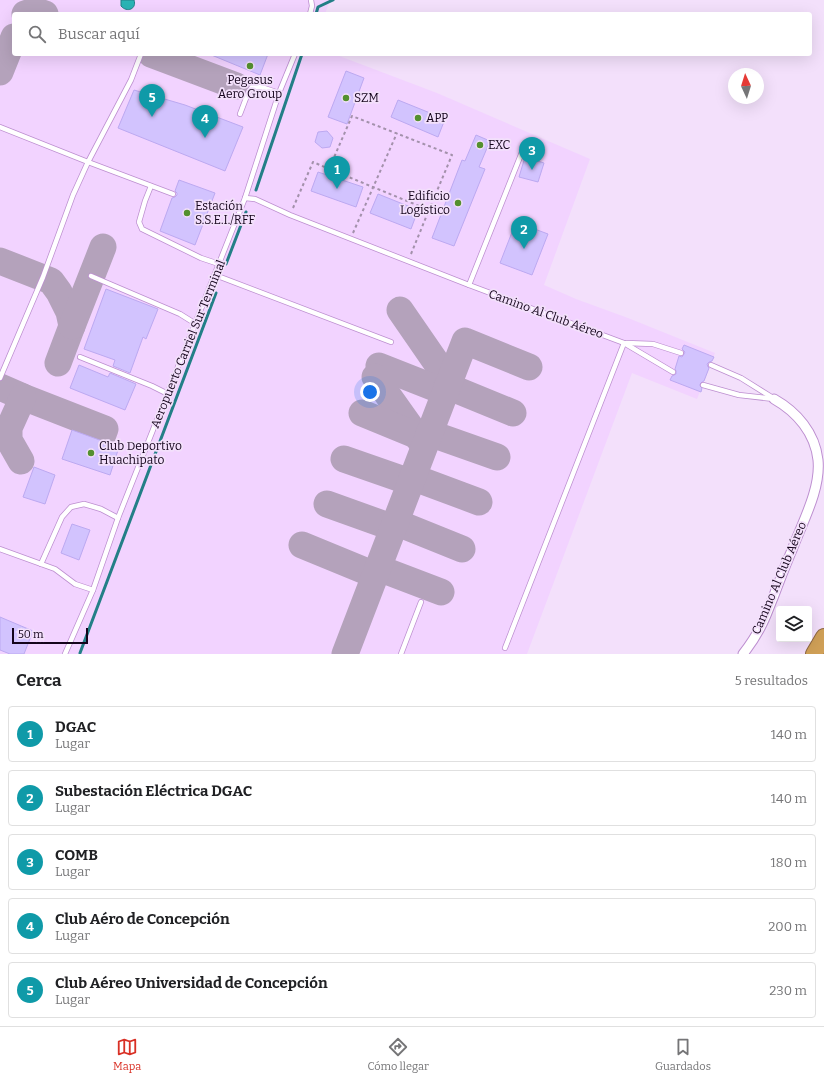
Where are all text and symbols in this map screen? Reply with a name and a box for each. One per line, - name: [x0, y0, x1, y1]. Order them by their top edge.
- search box: [12, 12, 812, 56]
- icon: search: [26, 23, 48, 45]
- text: Buscar aquí: [58, 25, 140, 43]
- marker: Pegasus Aero Group: [245, 61, 255, 71]
- north arrow: [728, 68, 764, 104]
- place label: Pegasus Aero Group: [218, 73, 282, 101]
- pin: 5: [139, 84, 165, 117]
- place label: SZM: [354, 91, 379, 105]
- marker: SZM: [341, 93, 351, 103]
- pin: 4: [192, 105, 218, 138]
- place label: APP: [426, 111, 448, 125]
- marker: APP: [413, 113, 423, 123]
- pin: 3: [519, 137, 545, 170]
- place label: EXC: [488, 138, 511, 152]
- marker: EXC: [475, 140, 485, 150]
- pin: 1: [324, 156, 350, 189]
- place label: Edificio Logístico: [400, 189, 450, 217]
- marker: Edificio Logístico: [453, 198, 463, 208]
- place label: Estación S.S.E.I./RFF: [195, 199, 255, 227]
- marker: Estación S.S.E.I./RFF: [182, 208, 192, 218]
- pin: 2: [511, 216, 537, 249]
- street label: Aeropuerto Carriel Sur Terminal: [148, 257, 228, 430]
- street label: Camino Al Club Aéreo: [487, 287, 605, 341]
- your location: [360, 382, 380, 402]
- place label: Club Deportivo Huachipato: [99, 439, 182, 467]
- marker: Club Deportivo Huachipato: [86, 448, 96, 458]
- street label: Camino Al Club Aéreo: [749, 519, 809, 636]
- map controls: [776, 606, 812, 642]
- button: layers: [776, 606, 812, 642]
- scale bar: [12, 626, 88, 645]
- text: 50 m: [18, 628, 44, 641]
- text: Cerca: [16, 670, 61, 691]
- text: 5 resultados: [735, 673, 808, 688]
- text: DGAC: [55, 718, 96, 736]
- text: 1: [27, 727, 33, 742]
- text: 140 m: [771, 727, 807, 742]
- text: Lugar: [55, 736, 90, 751]
- text: Subestación Eléctrica DGAC: [55, 782, 252, 800]
- text: 2: [26, 791, 34, 806]
- text: 140 m: [771, 791, 807, 806]
- text: Lugar: [55, 800, 90, 815]
- text: COMB: [55, 846, 98, 864]
- text: 3: [26, 855, 34, 870]
- text: 180 m: [771, 855, 807, 870]
- text: Lugar: [55, 864, 90, 879]
- text: Club Aéro de Concepción: [55, 910, 230, 928]
- text: 4: [26, 919, 34, 934]
- text: 200 m: [768, 919, 807, 934]
- text: Lugar: [55, 928, 90, 943]
- text: Club Aéreo Universidad de Concepción: [55, 974, 328, 992]
- text: 5: [26, 983, 34, 998]
- text: 230 m: [769, 983, 807, 998]
- text: Lugar: [55, 992, 90, 1007]
- tab: Mapa: [113, 1036, 141, 1073]
- tab: Cómo llegar: [367, 1036, 429, 1073]
- tab: Guardados: [655, 1036, 711, 1073]

